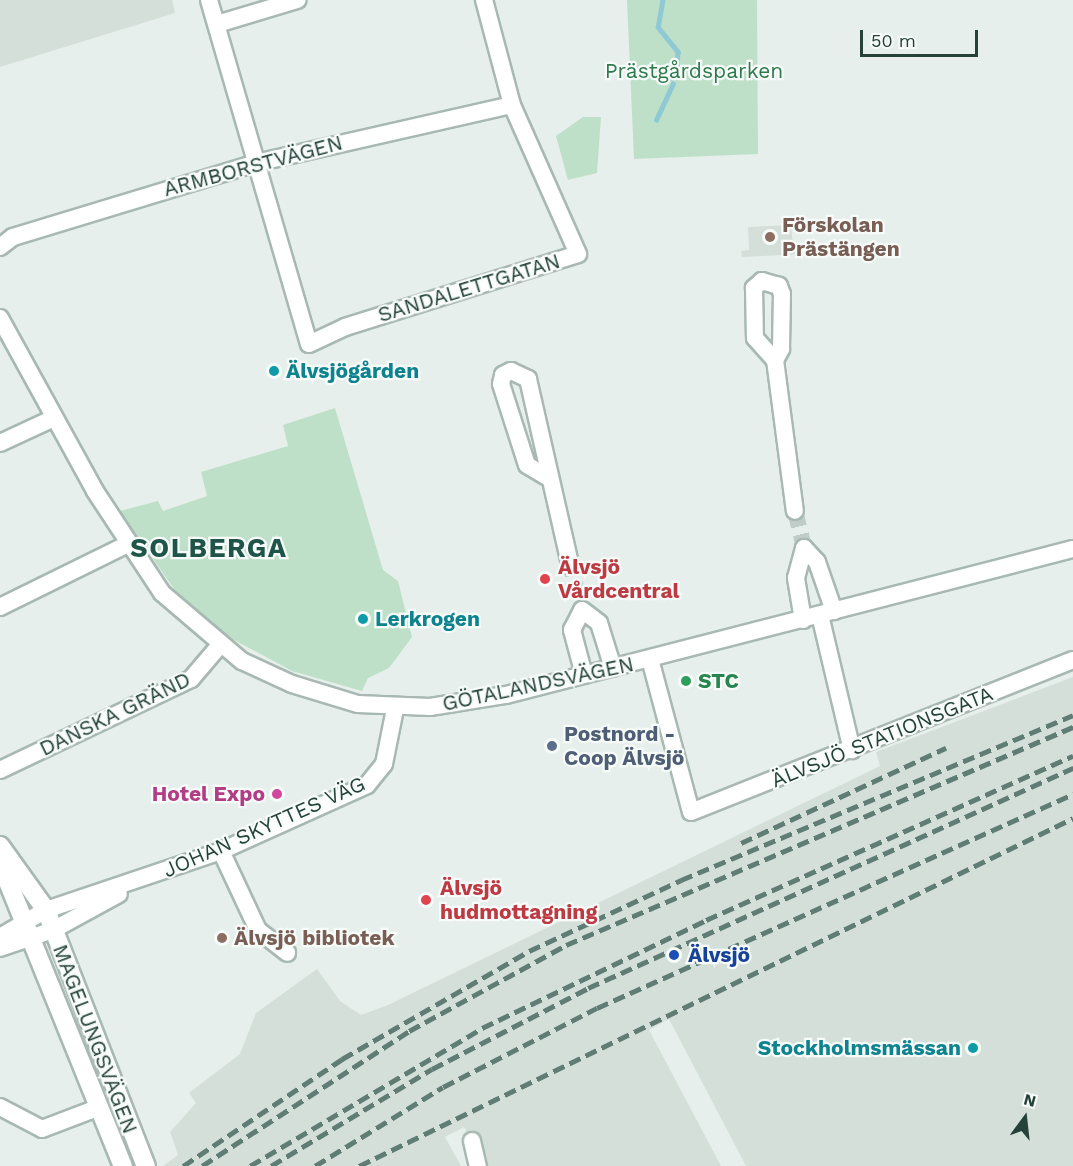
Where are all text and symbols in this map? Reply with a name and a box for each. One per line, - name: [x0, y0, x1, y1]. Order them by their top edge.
- scale bar: [863, 18, 982, 56]
- text: 50 m: [871, 30, 916, 51]
- park label: Prästgårdsparken: [605, 58, 783, 84]
- street label: ARMBORSTVÄGEN: [161, 130, 345, 202]
- place label: Förskolan Prästängen: [782, 212, 900, 262]
- marker: Förskolan Prästängen: [763, 230, 777, 244]
- street label: SANDALETTGATAN: [375, 248, 563, 328]
- place label: Älvsjögården: [286, 358, 419, 384]
- marker: Älvsjögården: [267, 364, 281, 378]
- district label: SOLBERGA: [130, 533, 288, 565]
- place label: Älvsjö Vårdcentral: [558, 554, 679, 604]
- marker: Älvsjö Vårdcentral: [536, 570, 554, 588]
- place label: Lerkrogen: [375, 606, 480, 632]
- marker: Lerkrogen: [356, 612, 370, 626]
- street label: GÖTALANDSVÄGEN: [440, 651, 636, 717]
- street label: DANSKA GRÄND: [35, 666, 195, 762]
- place label: STC: [698, 668, 739, 694]
- marker: STC: [679, 674, 693, 688]
- street label: ÄLVSJÖ STATIONSGATA: [768, 681, 996, 793]
- place label: Postnord - Coop Älvsjö: [564, 721, 685, 771]
- marker: Postnord - Coop Älvsjö: [545, 739, 559, 753]
- street label: JOHAN SKYTTES VÄG: [159, 771, 369, 883]
- place label: Hotel Expo: [151, 781, 265, 807]
- marker: Hotel Expo: [270, 787, 284, 801]
- place label: Älvsjö hudmottagning: [440, 875, 597, 925]
- marker: Älvsjö hudmottagning: [417, 891, 435, 909]
- place label: Älvsjö bibliotek: [234, 925, 395, 951]
- marker: Älvsjö bibliotek: [215, 931, 229, 945]
- street label: MAGELUNGSVÄGEN: [47, 941, 143, 1137]
- place label: Älvsjö: [688, 942, 750, 968]
- marker: Älvsjö: [665, 946, 683, 964]
- place label: Stockholmsmässan: [758, 1035, 961, 1061]
- marker: Stockholmsmässan: [966, 1041, 980, 1055]
- north arrow: [995, 1088, 1055, 1148]
- text: N: [1022, 1089, 1038, 1111]

